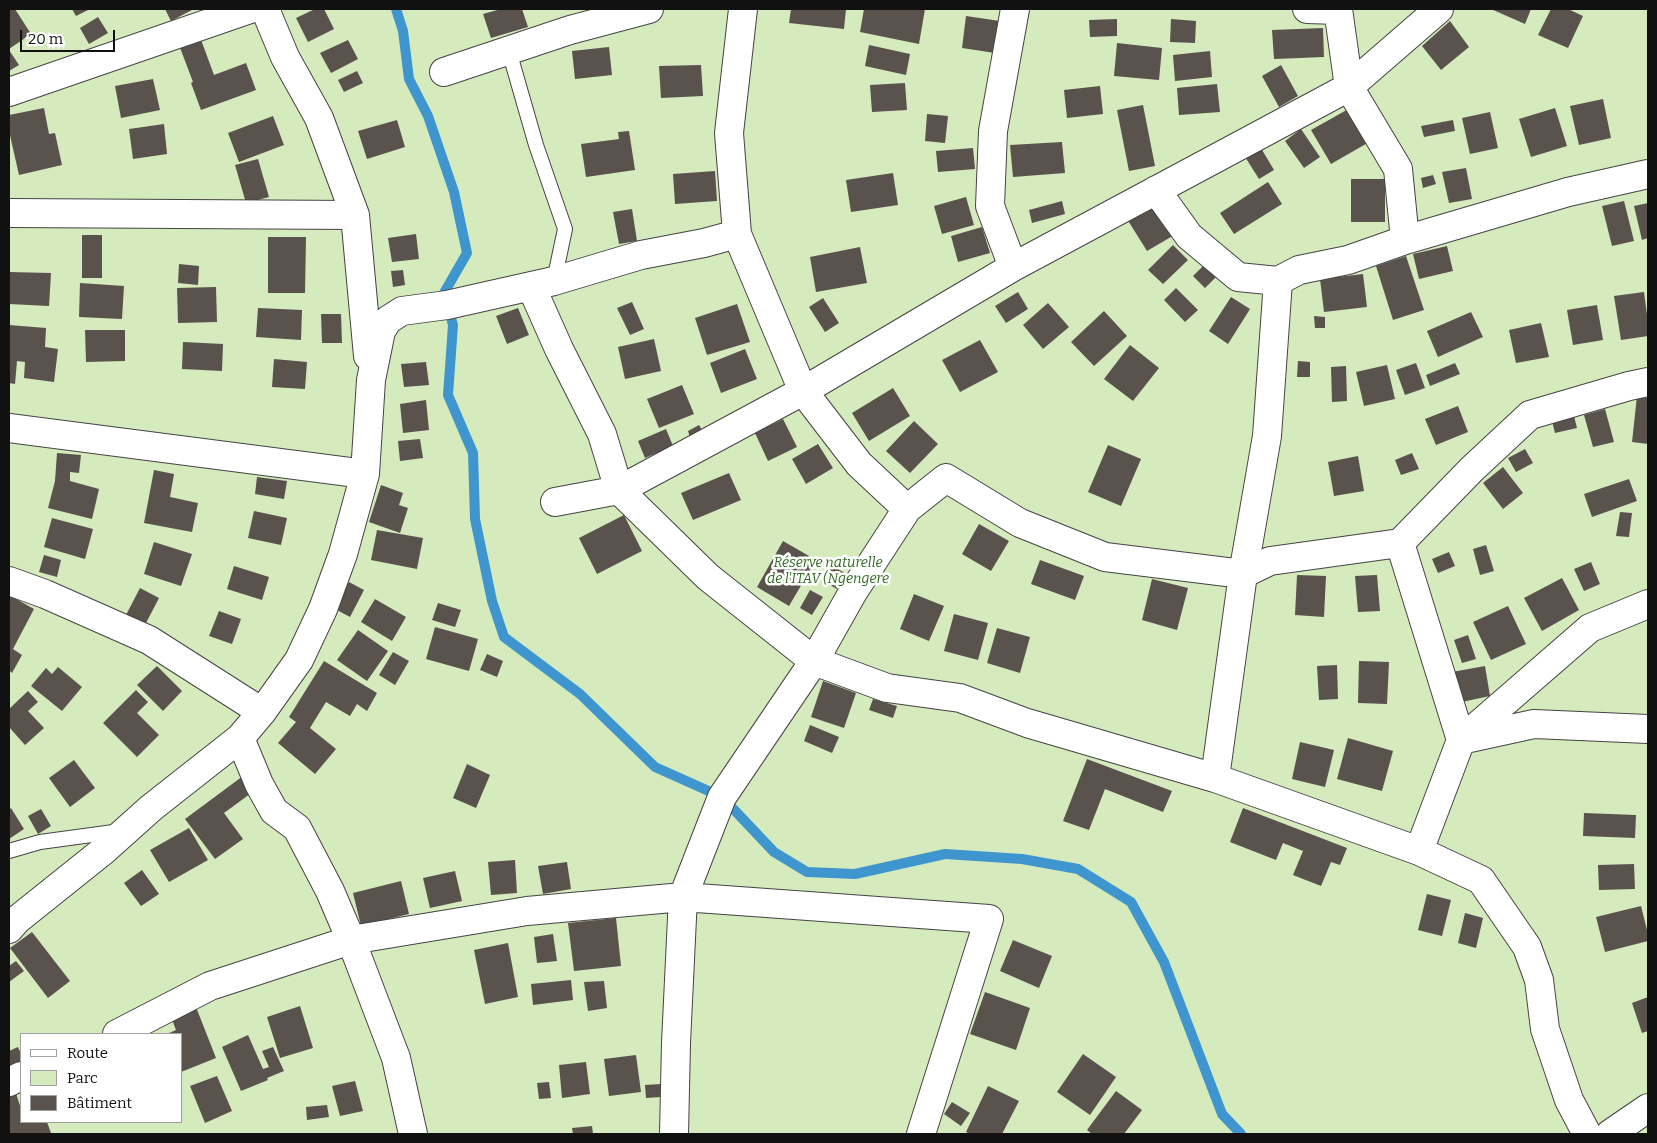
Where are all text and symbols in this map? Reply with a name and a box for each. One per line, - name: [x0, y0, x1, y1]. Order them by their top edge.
- scale bar: [22, 20, 118, 52]
- text: 20 m: [28, 30, 63, 48]
- park label: Réserve naturelle de l'ITAV (Ngengere: [767, 555, 889, 588]
- legend: [20, 1033, 182, 1123]
- text: Route: [67, 1044, 108, 1062]
- text: Parc: [67, 1069, 98, 1087]
- text: Bâtiment: [67, 1094, 132, 1112]

